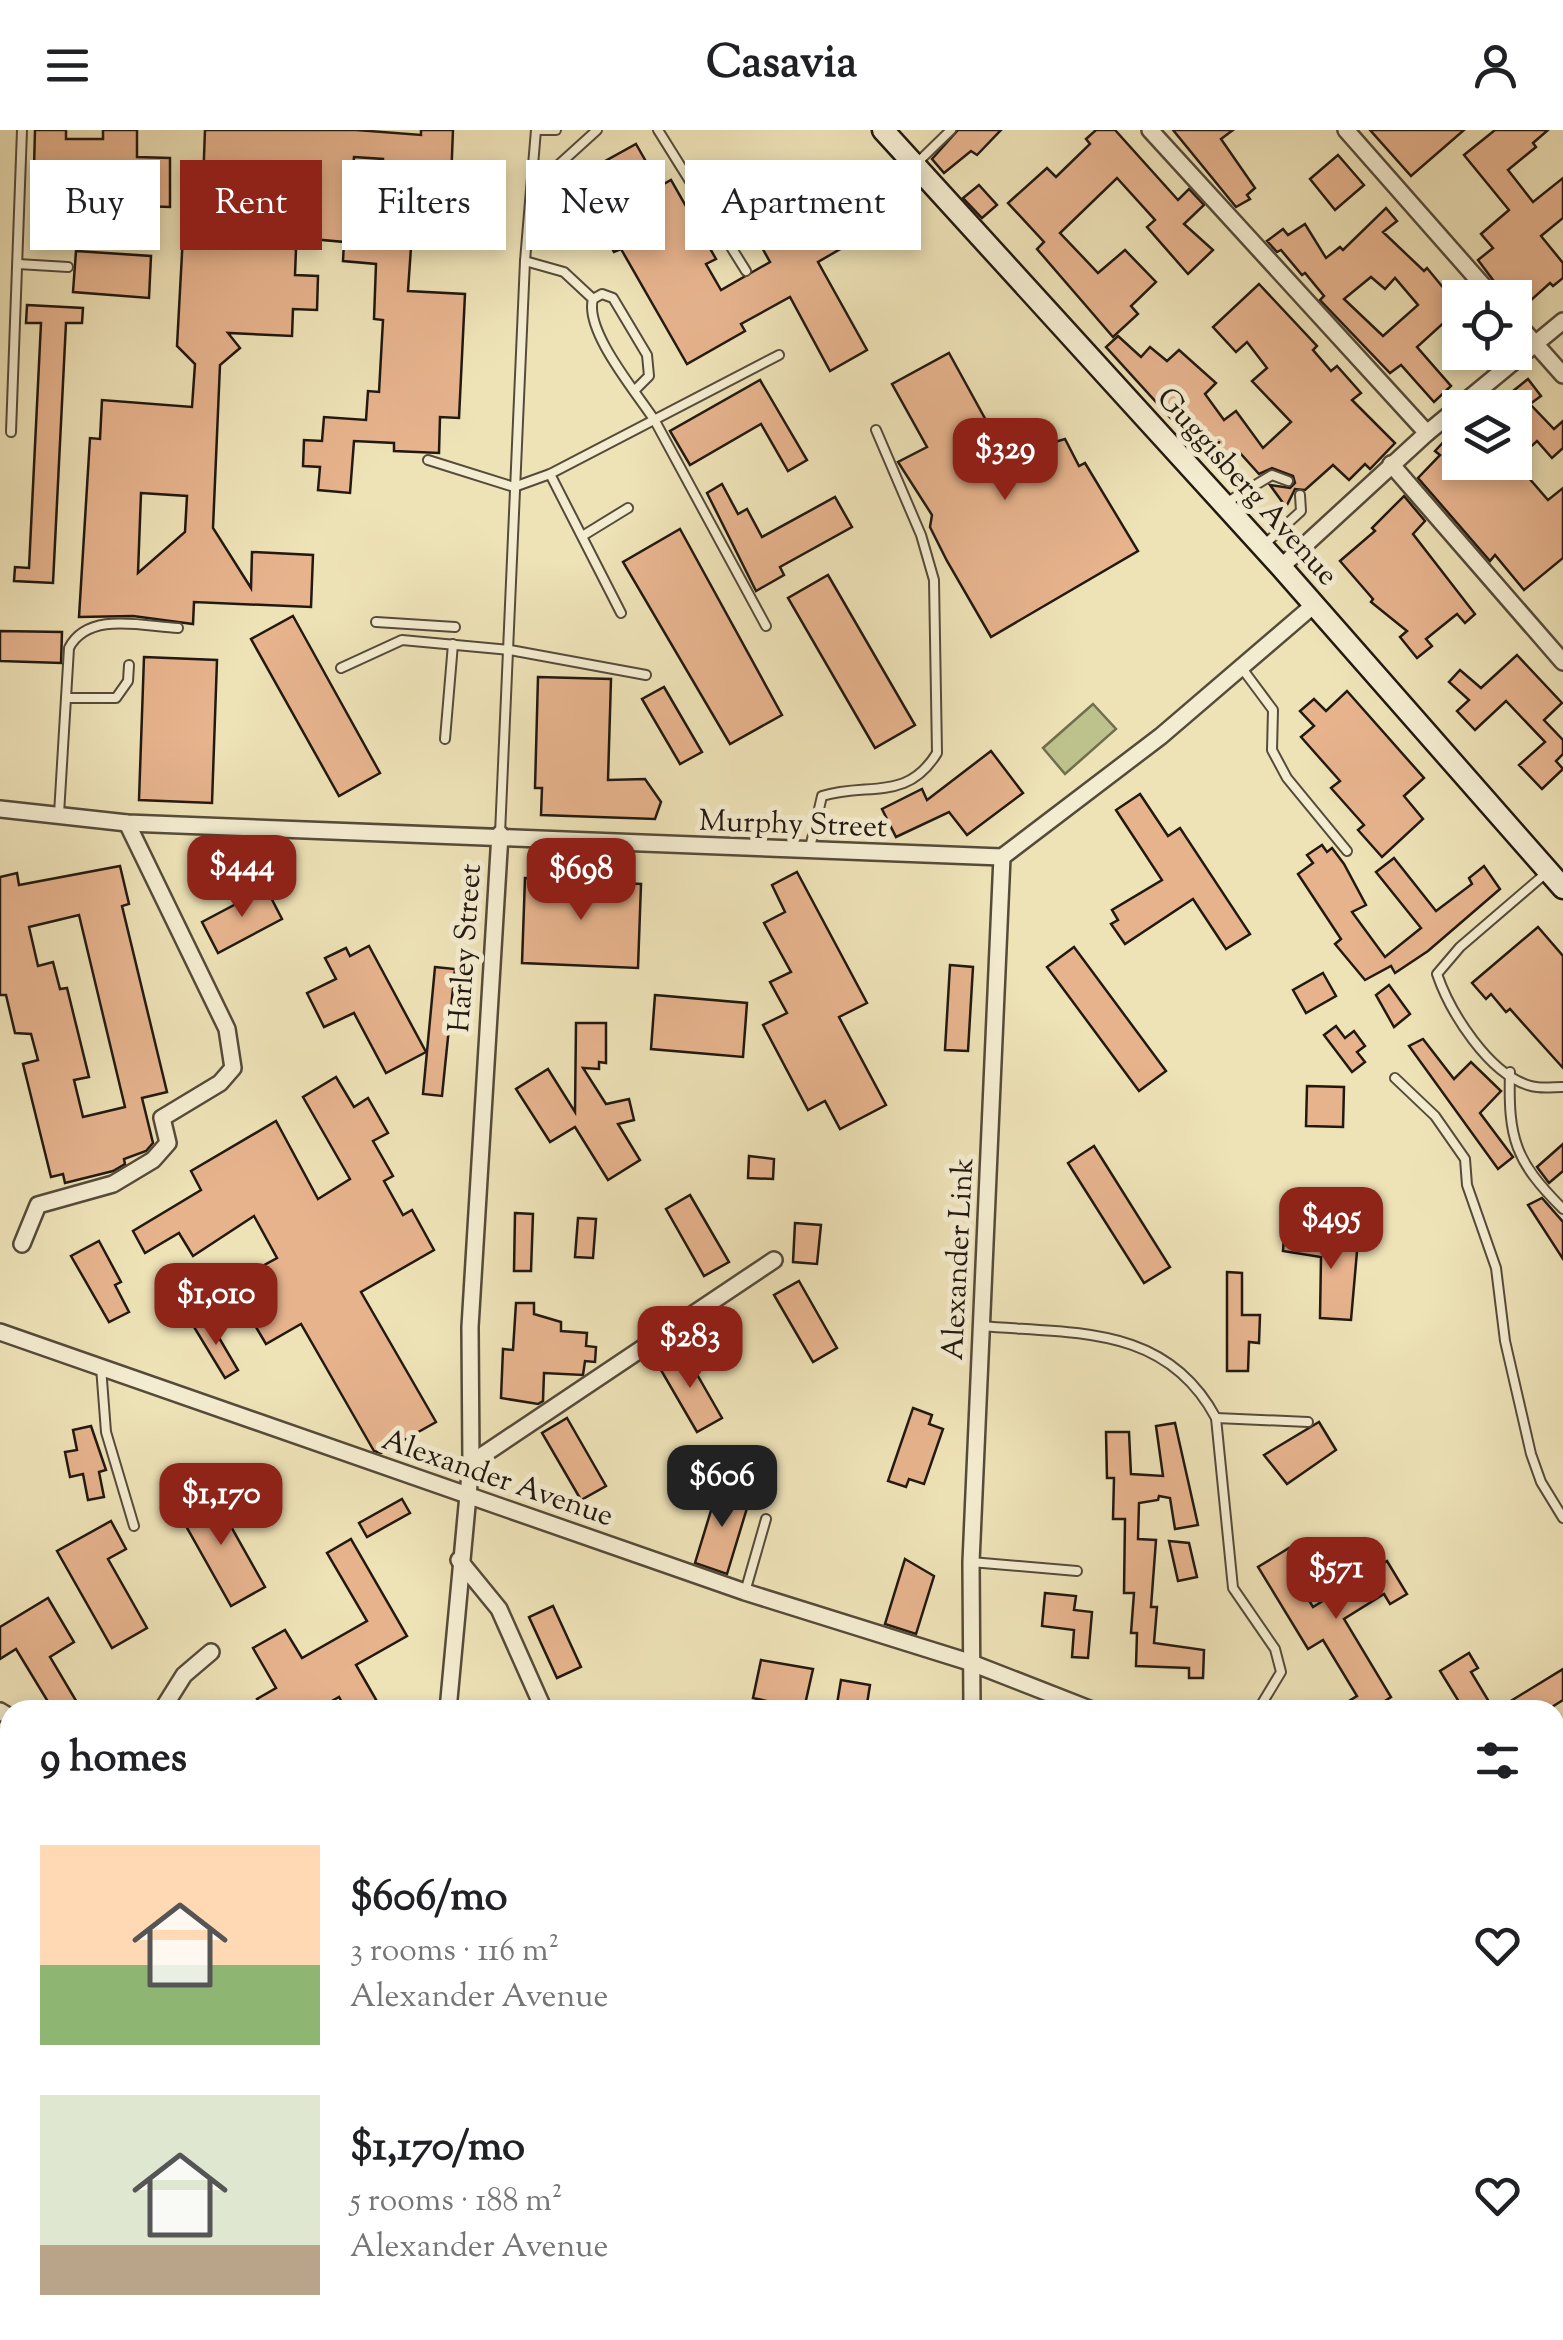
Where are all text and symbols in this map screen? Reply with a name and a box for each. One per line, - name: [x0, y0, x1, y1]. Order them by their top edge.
- text: Casavia: [706, 33, 857, 98]
- icon: menu: [40, 38, 95, 93]
- icon: person: [1468, 38, 1523, 93]
- chip: Buy: [30, 160, 160, 250]
- chip: Rent: [180, 160, 322, 250]
- chip: Filters: [342, 160, 506, 250]
- chip: New: [526, 160, 665, 250]
- chip: Apartment: [685, 160, 921, 250]
- map controls: [1442, 280, 1532, 480]
- button: locate: [1442, 280, 1532, 370]
- street label: Guggisberg Avenue: [1145, 379, 1347, 596]
- button: layers: [1442, 390, 1532, 480]
- pin: $329: [946, 418, 1064, 503]
- text: $329: [975, 427, 1035, 473]
- street label: Murphy Street: [698, 801, 888, 850]
- pin: $444: [183, 835, 301, 920]
- pin: $698: [522, 838, 640, 923]
- text: $444: [209, 844, 275, 890]
- text: $698: [549, 847, 613, 893]
- street label: Harley Street: [439, 863, 494, 1034]
- street label: Alexander Link: [933, 1157, 986, 1362]
- pin: $495: [1272, 1187, 1390, 1272]
- text: $495: [1301, 1196, 1361, 1242]
- pin: $1,010: [135, 1263, 297, 1348]
- text: $1,010: [176, 1272, 256, 1318]
- pin: $283: [631, 1306, 749, 1391]
- text: $283: [660, 1315, 720, 1361]
- street label: Alexander Avenue: [376, 1420, 619, 1539]
- pin: $606: [663, 1445, 781, 1530]
- text: $606: [689, 1454, 755, 1500]
- pin: $1,170: [140, 1463, 302, 1548]
- text: $1,170: [181, 1472, 261, 1518]
- pin: $571: [1277, 1537, 1395, 1622]
- text: $571: [1309, 1546, 1363, 1592]
- text: 9 homes: [40, 1730, 187, 1790]
- icon: filters: [1470, 1733, 1525, 1788]
- text: $606/mo: [350, 1869, 507, 1929]
- icon: home: [120, 1885, 240, 2005]
- icon: heart: [1470, 1918, 1525, 1973]
- text: 3 rooms · 116 m²: [350, 1929, 559, 1975]
- text: Alexander Avenue: [350, 1975, 608, 2021]
- text: $1,170/mo: [350, 2119, 525, 2179]
- icon: home: [120, 2135, 240, 2255]
- icon: heart: [1470, 2168, 1525, 2223]
- text: 5 rooms · 188 m²: [350, 2179, 562, 2225]
- text: Alexander Avenue: [350, 2225, 608, 2271]

